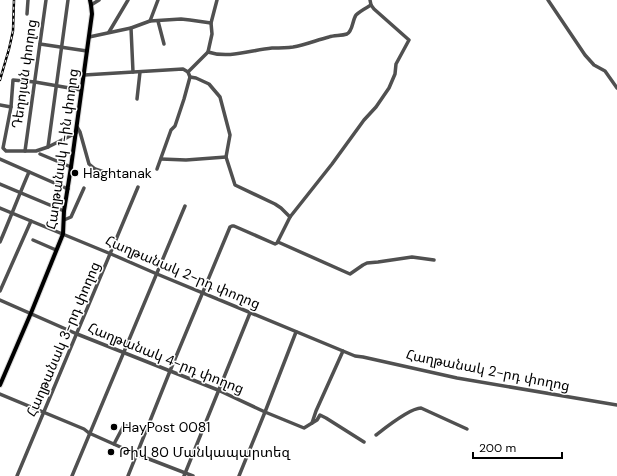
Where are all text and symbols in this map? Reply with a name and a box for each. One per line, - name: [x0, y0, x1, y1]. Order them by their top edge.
- street label: Դեղոյան փողոց: [7, 18, 41, 130]
- street label: Հաղթանակ 1-ին փողոց: [42, 67, 82, 231]
- place label: Haghtanak: [83, 164, 152, 182]
- marker: Haghtanak: [70, 168, 80, 178]
- street label: Հաղթանակ 2-րդ փողոց: [103, 231, 263, 313]
- street label: Հաղթանակ 3-րդ փողոց: [22, 259, 104, 419]
- street label: Հաղթանակ 4-րդ փողոց: [85, 318, 247, 398]
- street label: Հաղթանակ 2-րդ փողոց: [404, 345, 572, 395]
- place label: HayPost 0081: [122, 418, 210, 436]
- marker: HayPost 0081: [109, 422, 119, 432]
- scale bar: [473, 434, 562, 460]
- text: 200 m: [479, 440, 516, 456]
- place label: Թիվ 80 Մանկապարտեզ: [119, 443, 290, 461]
- marker: Թիվ 80 Մանկապարտեզ: [106, 447, 116, 457]

